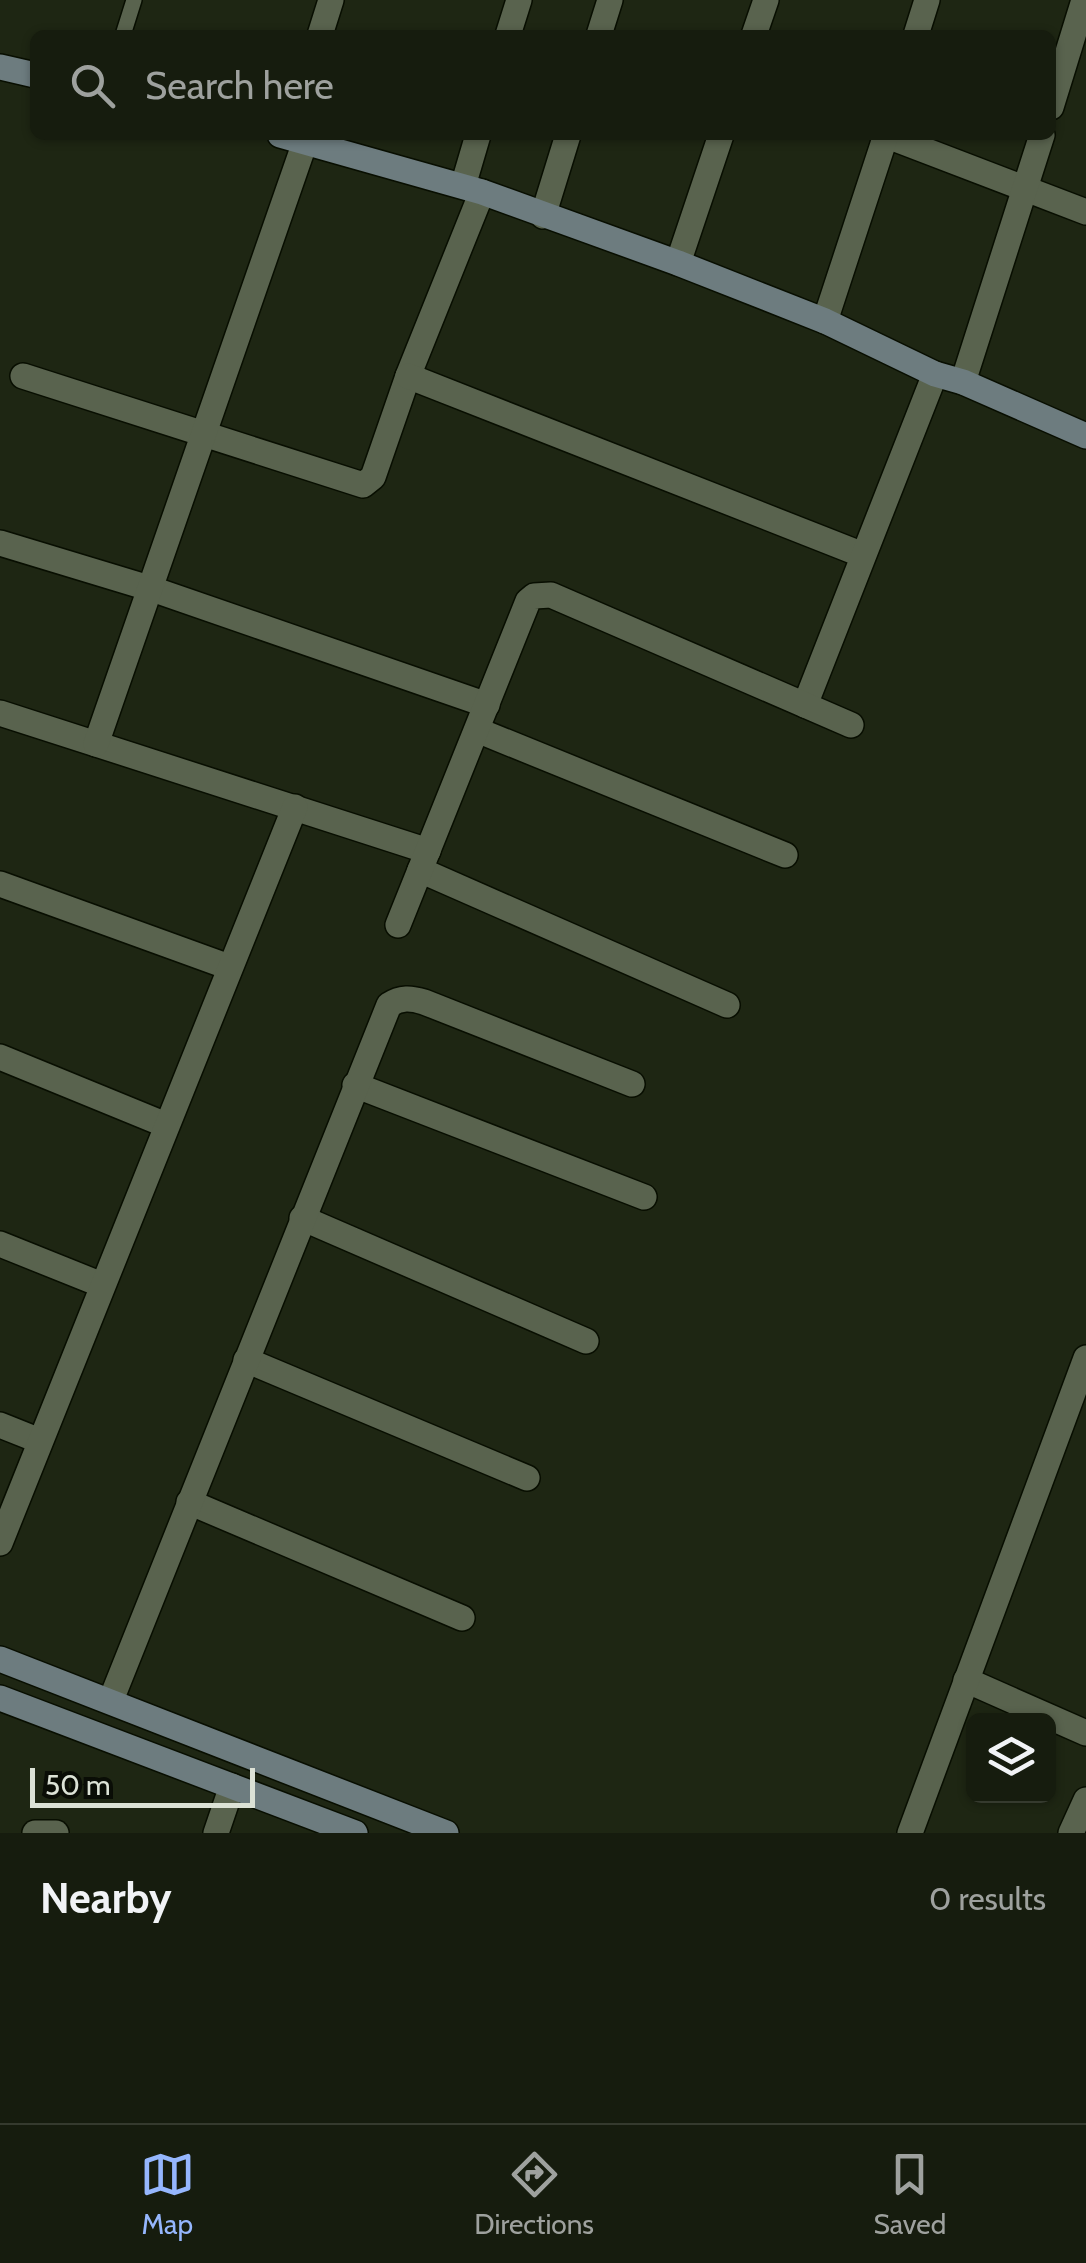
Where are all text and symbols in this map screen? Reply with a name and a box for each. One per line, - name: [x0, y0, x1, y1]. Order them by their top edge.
- search box: [30, 30, 1056, 140]
- icon: search: [65, 58, 120, 113]
- text: Search here: [145, 62, 334, 109]
- map controls: [966, 1713, 1056, 1803]
- button: layers: [966, 1713, 1056, 1803]
- scale bar: [30, 1763, 255, 1808]
- text: 50 m: [45, 1768, 111, 1802]
- text: Nearby: [40, 1872, 172, 1924]
- text: 0 results: [929, 1879, 1046, 1918]
- tab: Map: [140, 2147, 195, 2241]
- tab: Directions: [474, 2147, 594, 2241]
- tab: Saved: [874, 2147, 946, 2241]

